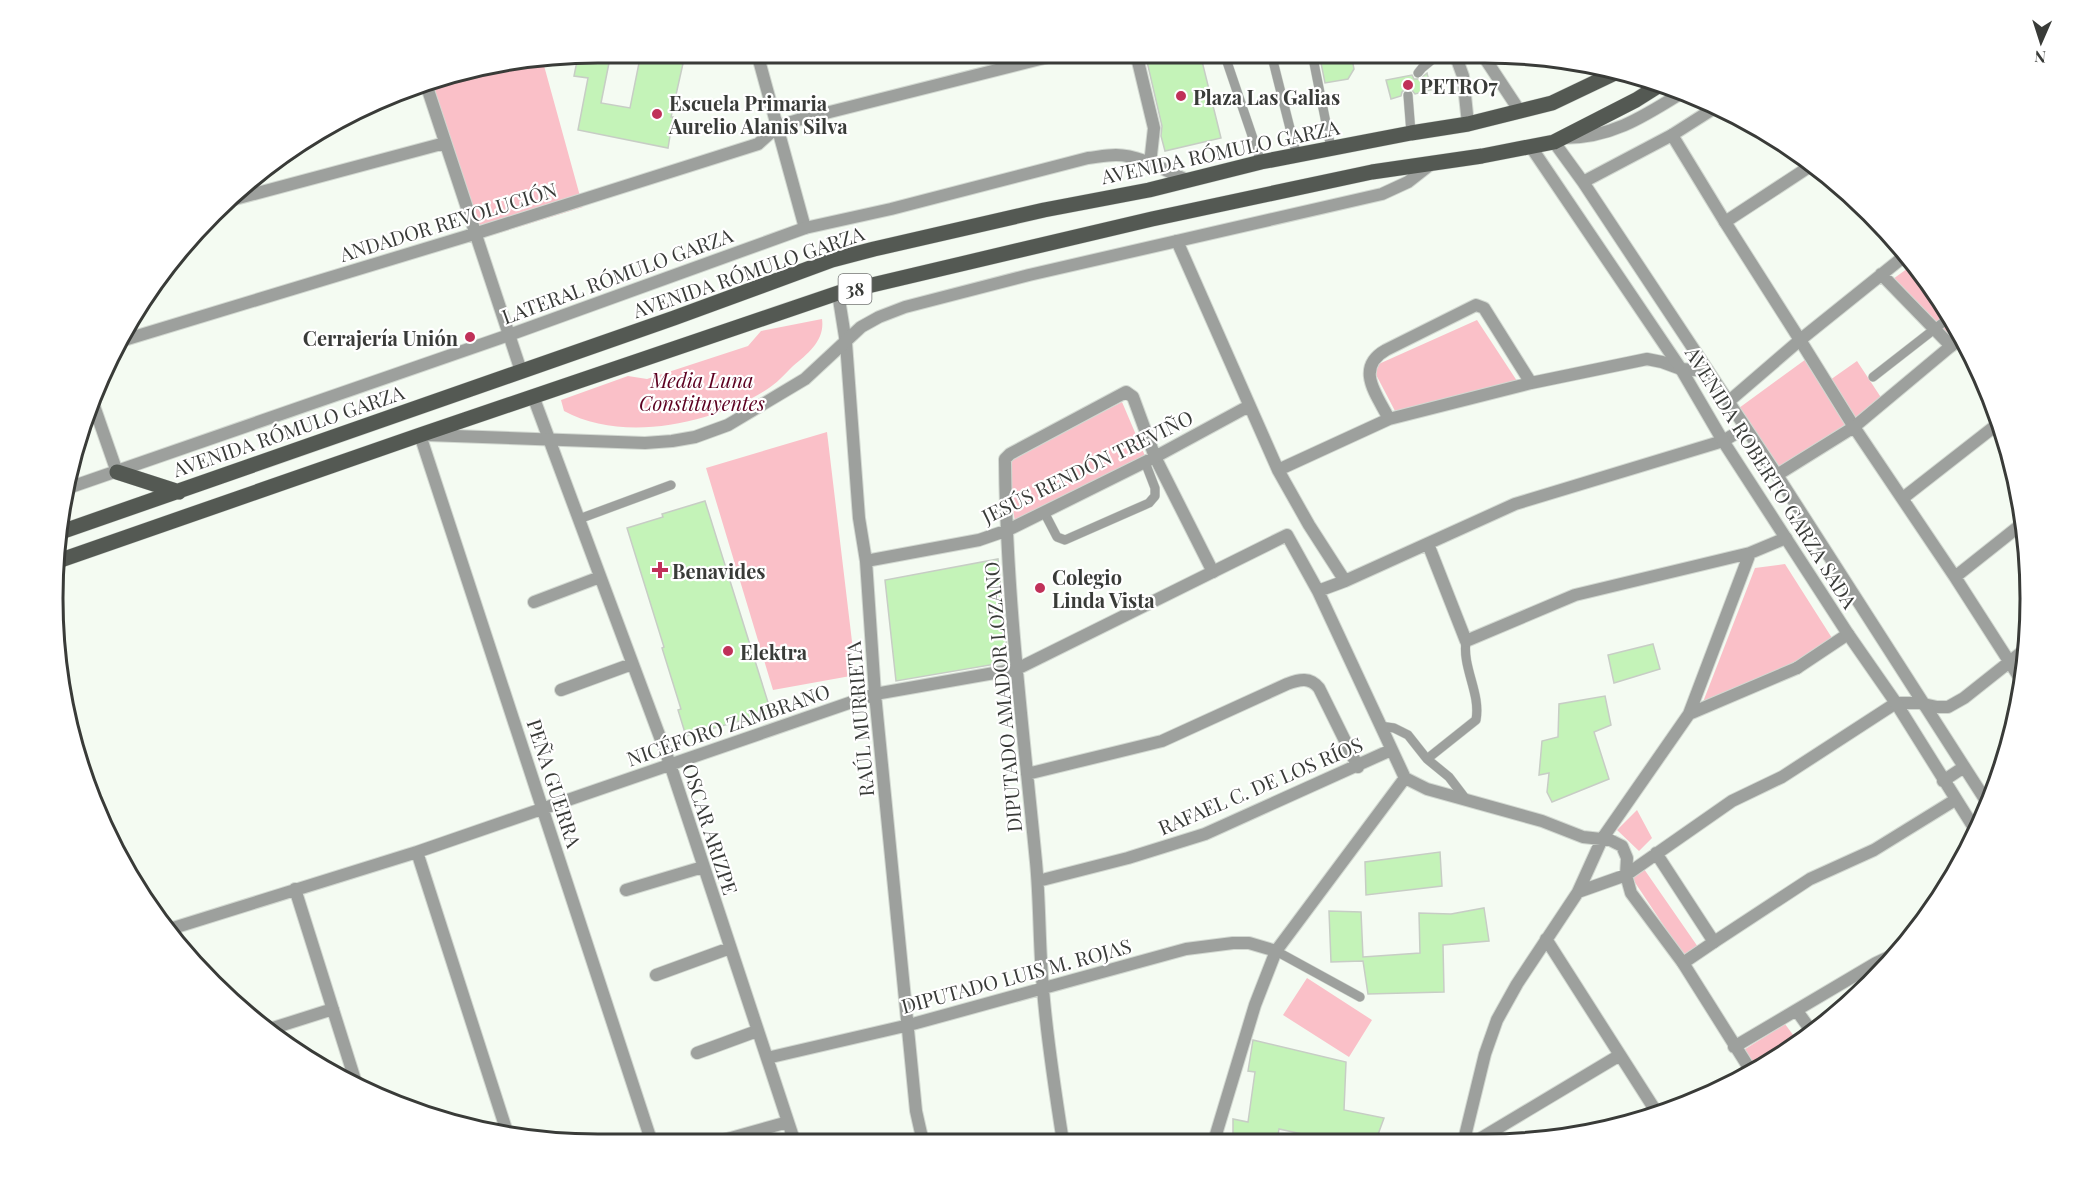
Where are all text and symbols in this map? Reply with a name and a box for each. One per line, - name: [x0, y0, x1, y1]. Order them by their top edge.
- north arrow: [2011, 12, 2071, 72]
- text: N: [2033, 47, 2047, 68]
- place label: PETRO7: [1420, 72, 1498, 99]
- marker: PETRO7: [1401, 78, 1415, 92]
- place label: Plaza Las Galias: [1193, 83, 1340, 110]
- place label: Escuela Primaria Aurelio Alanis Silva: [668, 89, 848, 139]
- marker: Plaza Las Galias: [1174, 89, 1188, 103]
- marker: Escuela Primaria Aurelio Alanis Silva: [650, 107, 664, 121]
- street label: AVENIDA RÓMULO GARZA: [1097, 112, 1342, 190]
- street label: ANDADOR REVOLUCIÓN: [335, 175, 560, 267]
- street label: AVENIDA RÓMULO GARZA: [628, 219, 868, 324]
- street label: LATERAL RÓMULO GARZA: [498, 220, 737, 329]
- road number: 38: [838, 274, 872, 304]
- place label: Cerrajería Unión: [303, 324, 459, 351]
- marker: Cerrajería Unión: [463, 330, 477, 344]
- street label: AVENIDA ROBERTO GARZA SADA: [1679, 340, 1864, 614]
- park label: Media Luna Constituyentes: [639, 366, 765, 416]
- street label: AVENIDA RÓMULO GARZA: [168, 378, 408, 483]
- street label: JESÚS RENDÓN TREVIÑO: [976, 403, 1197, 529]
- place label: Benavides: [672, 557, 766, 584]
- street label: DIPUTADO AMADOR LOZANO: [977, 560, 1027, 834]
- marker: Benavides: [653, 563, 667, 577]
- place label: Colegio Linda Vista: [1052, 563, 1155, 613]
- marker: Colegio Linda Vista: [1033, 581, 1047, 595]
- place label: Elektra: [740, 638, 808, 665]
- street label: RAÚL MURRIETA: [839, 640, 879, 798]
- marker: Elektra: [721, 644, 735, 658]
- street label: NICÉFORO ZAMBRANO: [623, 677, 833, 771]
- street label: PEÑA GUERRA: [521, 715, 589, 851]
- street label: RAFAEL C. DE LOS RÍOS: [1154, 730, 1366, 840]
- street label: OSCAR ARIZPE: [677, 760, 745, 898]
- street label: DIPUTADO LUIS M. ROJAS: [898, 931, 1134, 1019]

